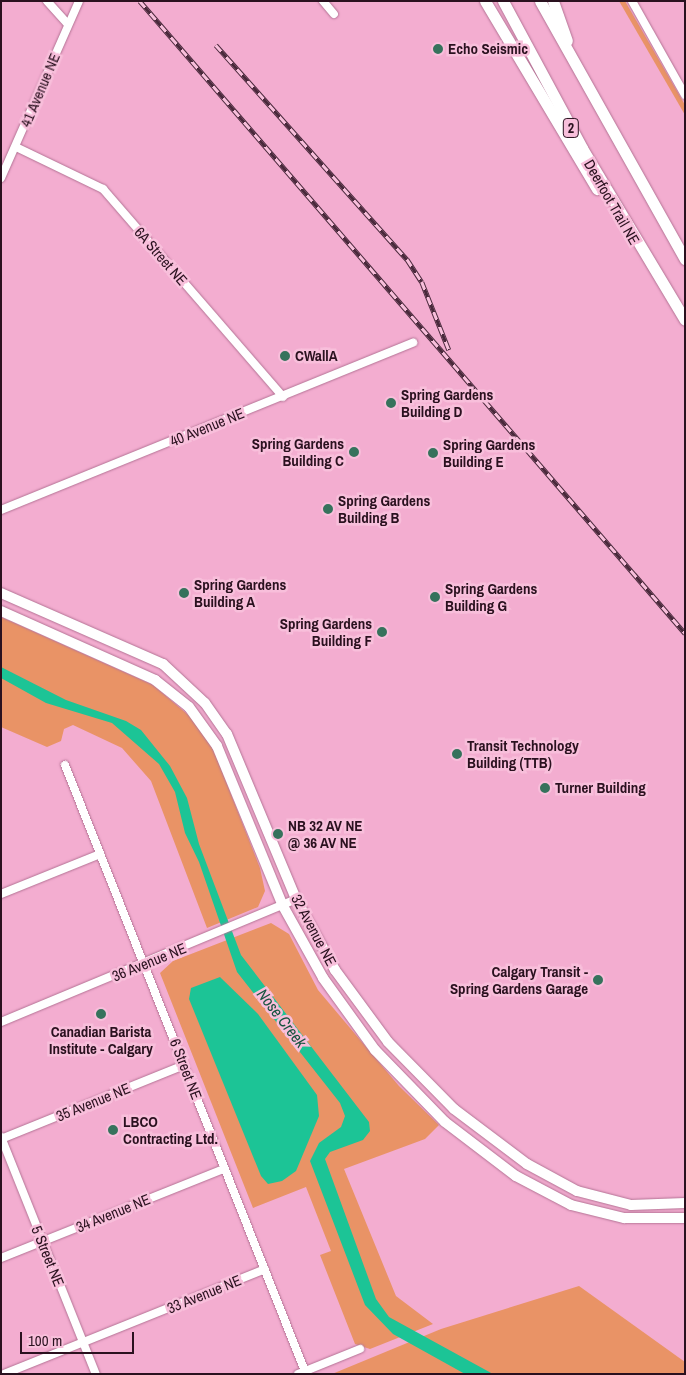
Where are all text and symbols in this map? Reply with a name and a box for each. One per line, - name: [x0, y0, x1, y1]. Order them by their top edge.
- place label: Echo Seismic: [448, 40, 528, 58]
- marker: Echo Seismic: [432, 43, 444, 55]
- street label: 41 Avenue NE: [16, 50, 64, 130]
- road number: 2: [562, 116, 580, 140]
- street label: Deerfoot Trail NE: [580, 156, 644, 248]
- street label: 6A Street NE: [131, 223, 191, 289]
- place label: CWallA: [295, 347, 338, 365]
- marker: CWallA: [279, 350, 291, 362]
- place label: Spring Gardens Building D: [401, 385, 493, 420]
- marker: Spring Gardens Building D: [385, 397, 397, 409]
- street label: 40 Avenue NE: [167, 404, 247, 450]
- place label: Spring Gardens Building C: [252, 434, 344, 469]
- place label: Spring Gardens Building E: [443, 435, 535, 470]
- marker: Spring Gardens Building C: [348, 446, 360, 458]
- marker: Spring Gardens Building E: [427, 447, 439, 459]
- place label: Spring Gardens Building B: [338, 491, 430, 526]
- marker: Spring Gardens Building B: [322, 503, 334, 515]
- place label: Spring Gardens Building A: [194, 575, 286, 610]
- place label: Spring Gardens Building G: [445, 579, 537, 614]
- marker: Spring Gardens Building A: [178, 587, 190, 599]
- marker: Spring Gardens Building G: [429, 591, 441, 603]
- place label: Spring Gardens Building F: [280, 614, 372, 649]
- marker: Spring Gardens Building F: [376, 626, 388, 638]
- place label: Transit Technology Building (TTB): [467, 736, 579, 771]
- marker: Transit Technology Building (TTB): [451, 748, 463, 760]
- place label: Turner Building: [555, 779, 646, 797]
- marker: Turner Building: [539, 782, 551, 794]
- place label: NB 32 AV NE @ 36 AV NE: [288, 816, 363, 851]
- marker: NB 32 AV NE @ 36 AV NE: [272, 828, 284, 840]
- street label: 32 Avenue NE: [287, 891, 341, 969]
- street label: 36 Avenue NE: [109, 939, 189, 985]
- place label: Calgary Transit - Spring Gardens Garage: [450, 962, 588, 997]
- marker: Calgary Transit - Spring Gardens Garage: [592, 974, 604, 986]
- water label: Nose Creek: [253, 985, 311, 1051]
- marker: Canadian Barista Institute - Calgary: [95, 1008, 107, 1020]
- place label: Canadian Barista Institute - Calgary: [49, 1022, 153, 1057]
- street label: 6 Street NE: [166, 1036, 206, 1102]
- street label: 35 Avenue NE: [53, 1079, 133, 1125]
- place label: LBCO Contracting Ltd.: [123, 1112, 218, 1147]
- marker: LBCO Contracting Ltd.: [107, 1124, 119, 1136]
- street label: 34 Avenue NE: [73, 1190, 153, 1236]
- street label: 5 Street NE: [28, 1223, 68, 1289]
- street label: 33 Avenue NE: [164, 1271, 244, 1317]
- scale bar: [22, 1322, 136, 1354]
- text: 100 m: [28, 1330, 62, 1351]

